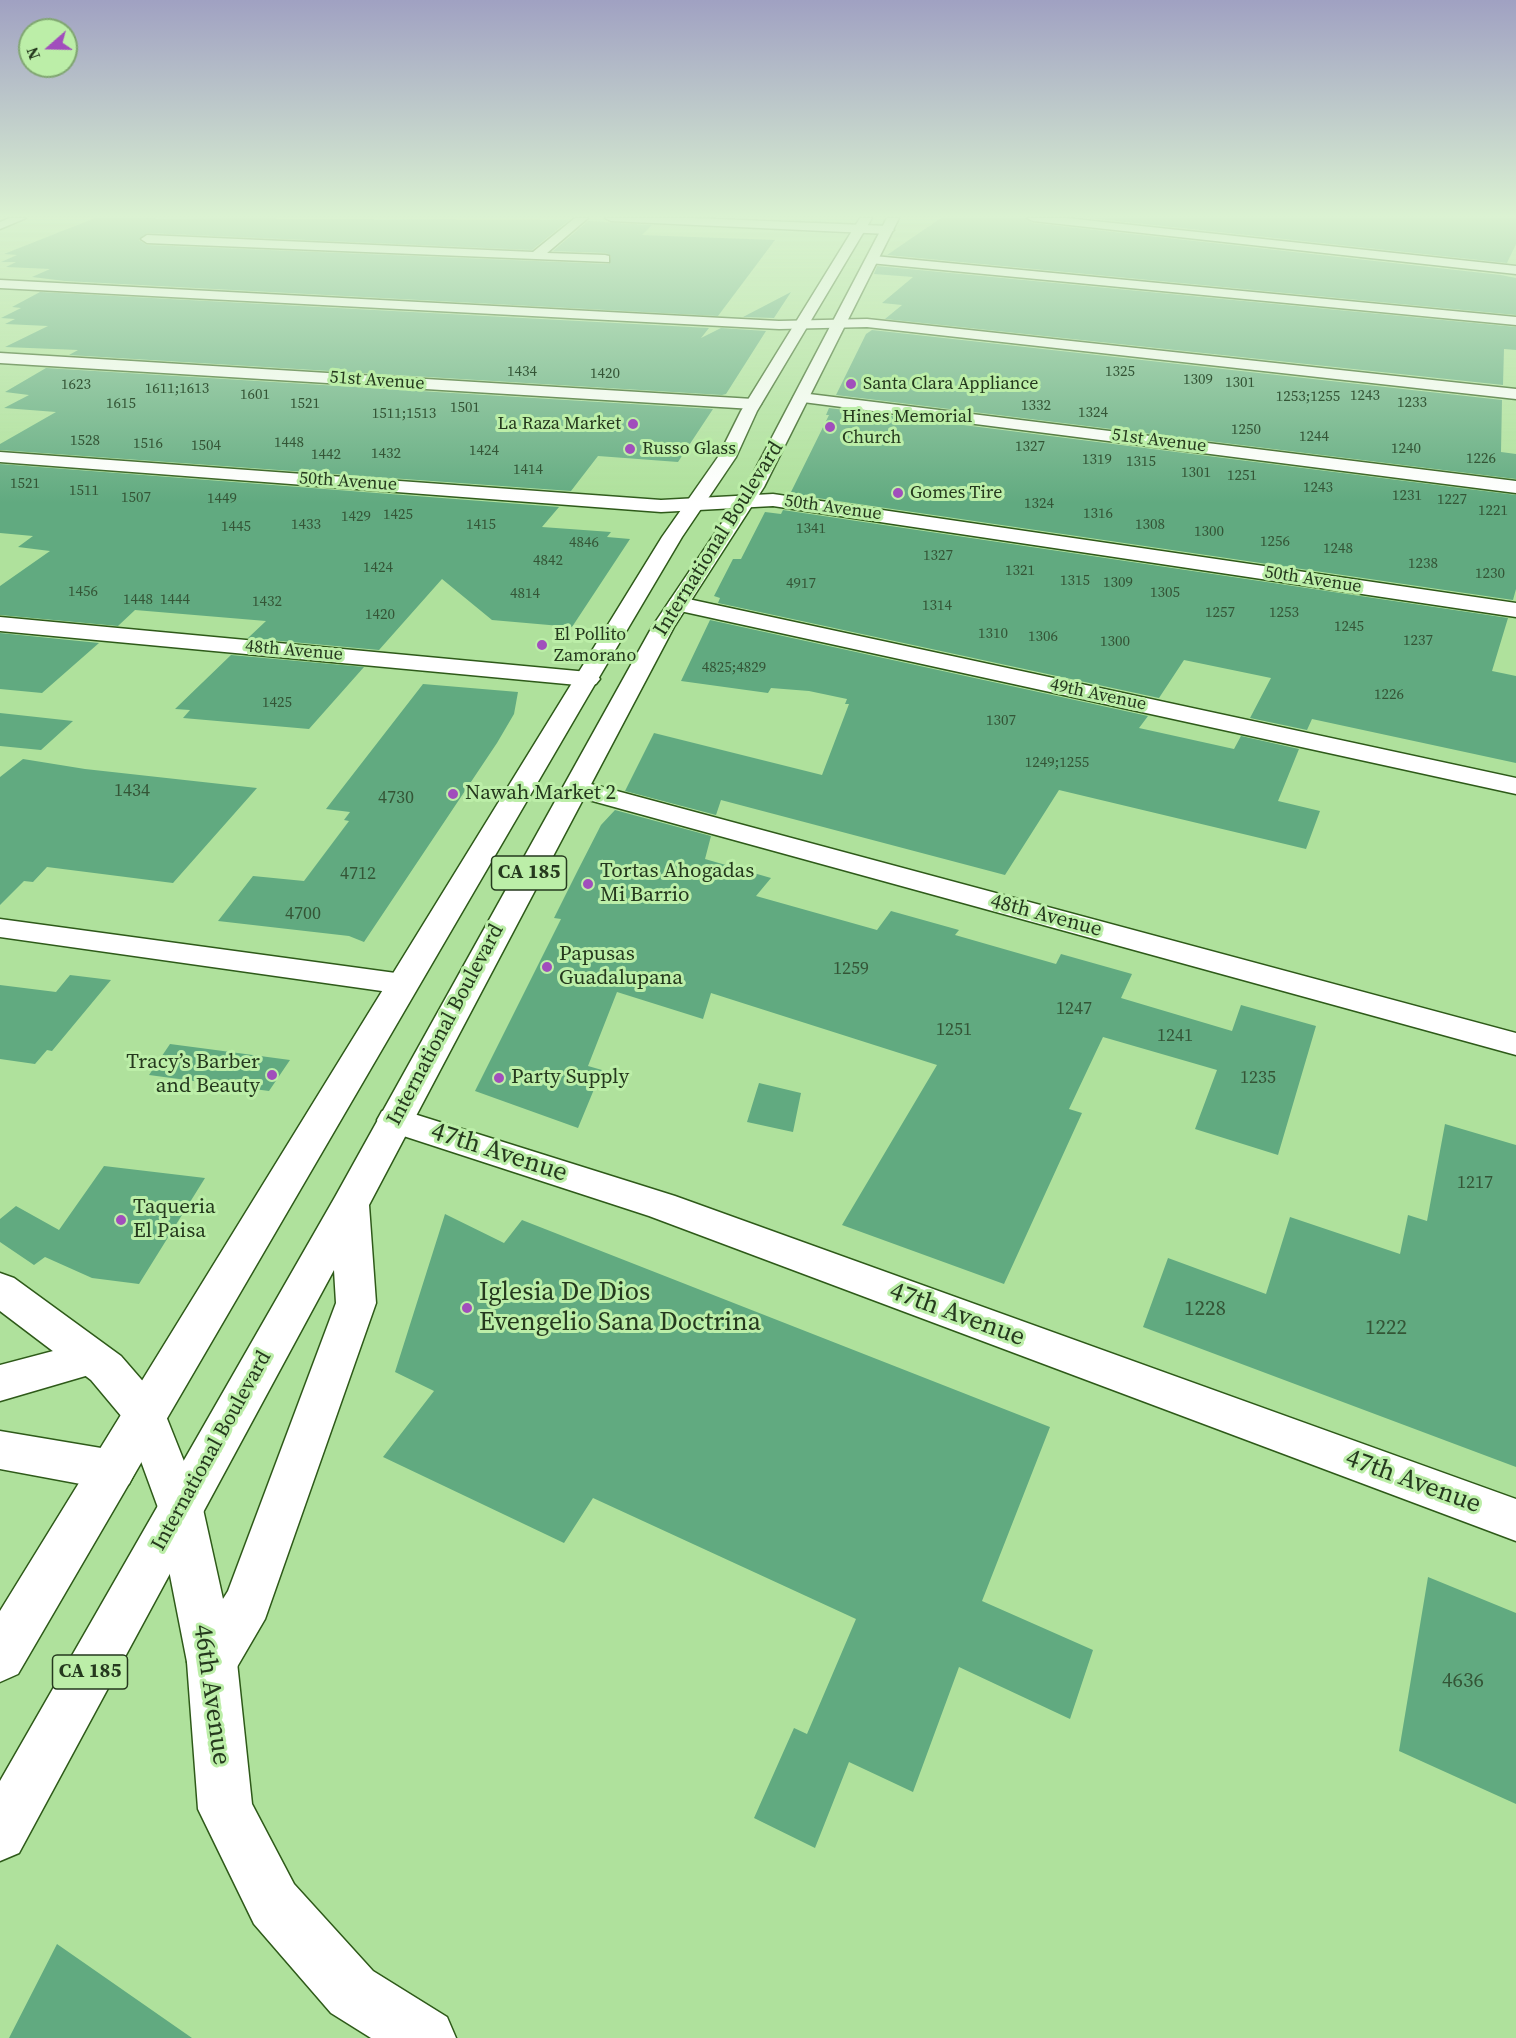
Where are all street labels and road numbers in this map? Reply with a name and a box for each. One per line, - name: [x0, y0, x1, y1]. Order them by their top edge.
- street label: 51st Avenue: [329, 367, 425, 395]
- street label: 51st Avenue: [1111, 424, 1207, 458]
- street label: International Boulevard: [649, 437, 789, 641]
- street label: 50th Avenue: [298, 468, 398, 496]
- street label: 50th Avenue: [783, 490, 883, 526]
- street label: 50th Avenue: [1263, 562, 1363, 598]
- street label: 48th Avenue: [244, 636, 344, 666]
- street label: 49th Avenue: [1048, 674, 1148, 716]
- road number: CA 185: [492, 856, 566, 890]
- street label: 48th Avenue: [988, 889, 1104, 943]
- street label: International Boulevard: [382, 920, 510, 1130]
- street label: 47th Avenue: [427, 1116, 571, 1190]
- street label: 47th Avenue: [885, 1276, 1029, 1354]
- street label: International Boulevard: [147, 1347, 277, 1555]
- street label: 47th Avenue: [1341, 1443, 1485, 1521]
- street label: 46th Avenue: [186, 1623, 236, 1767]
- road number: CA 185: [52, 1655, 128, 1689]

